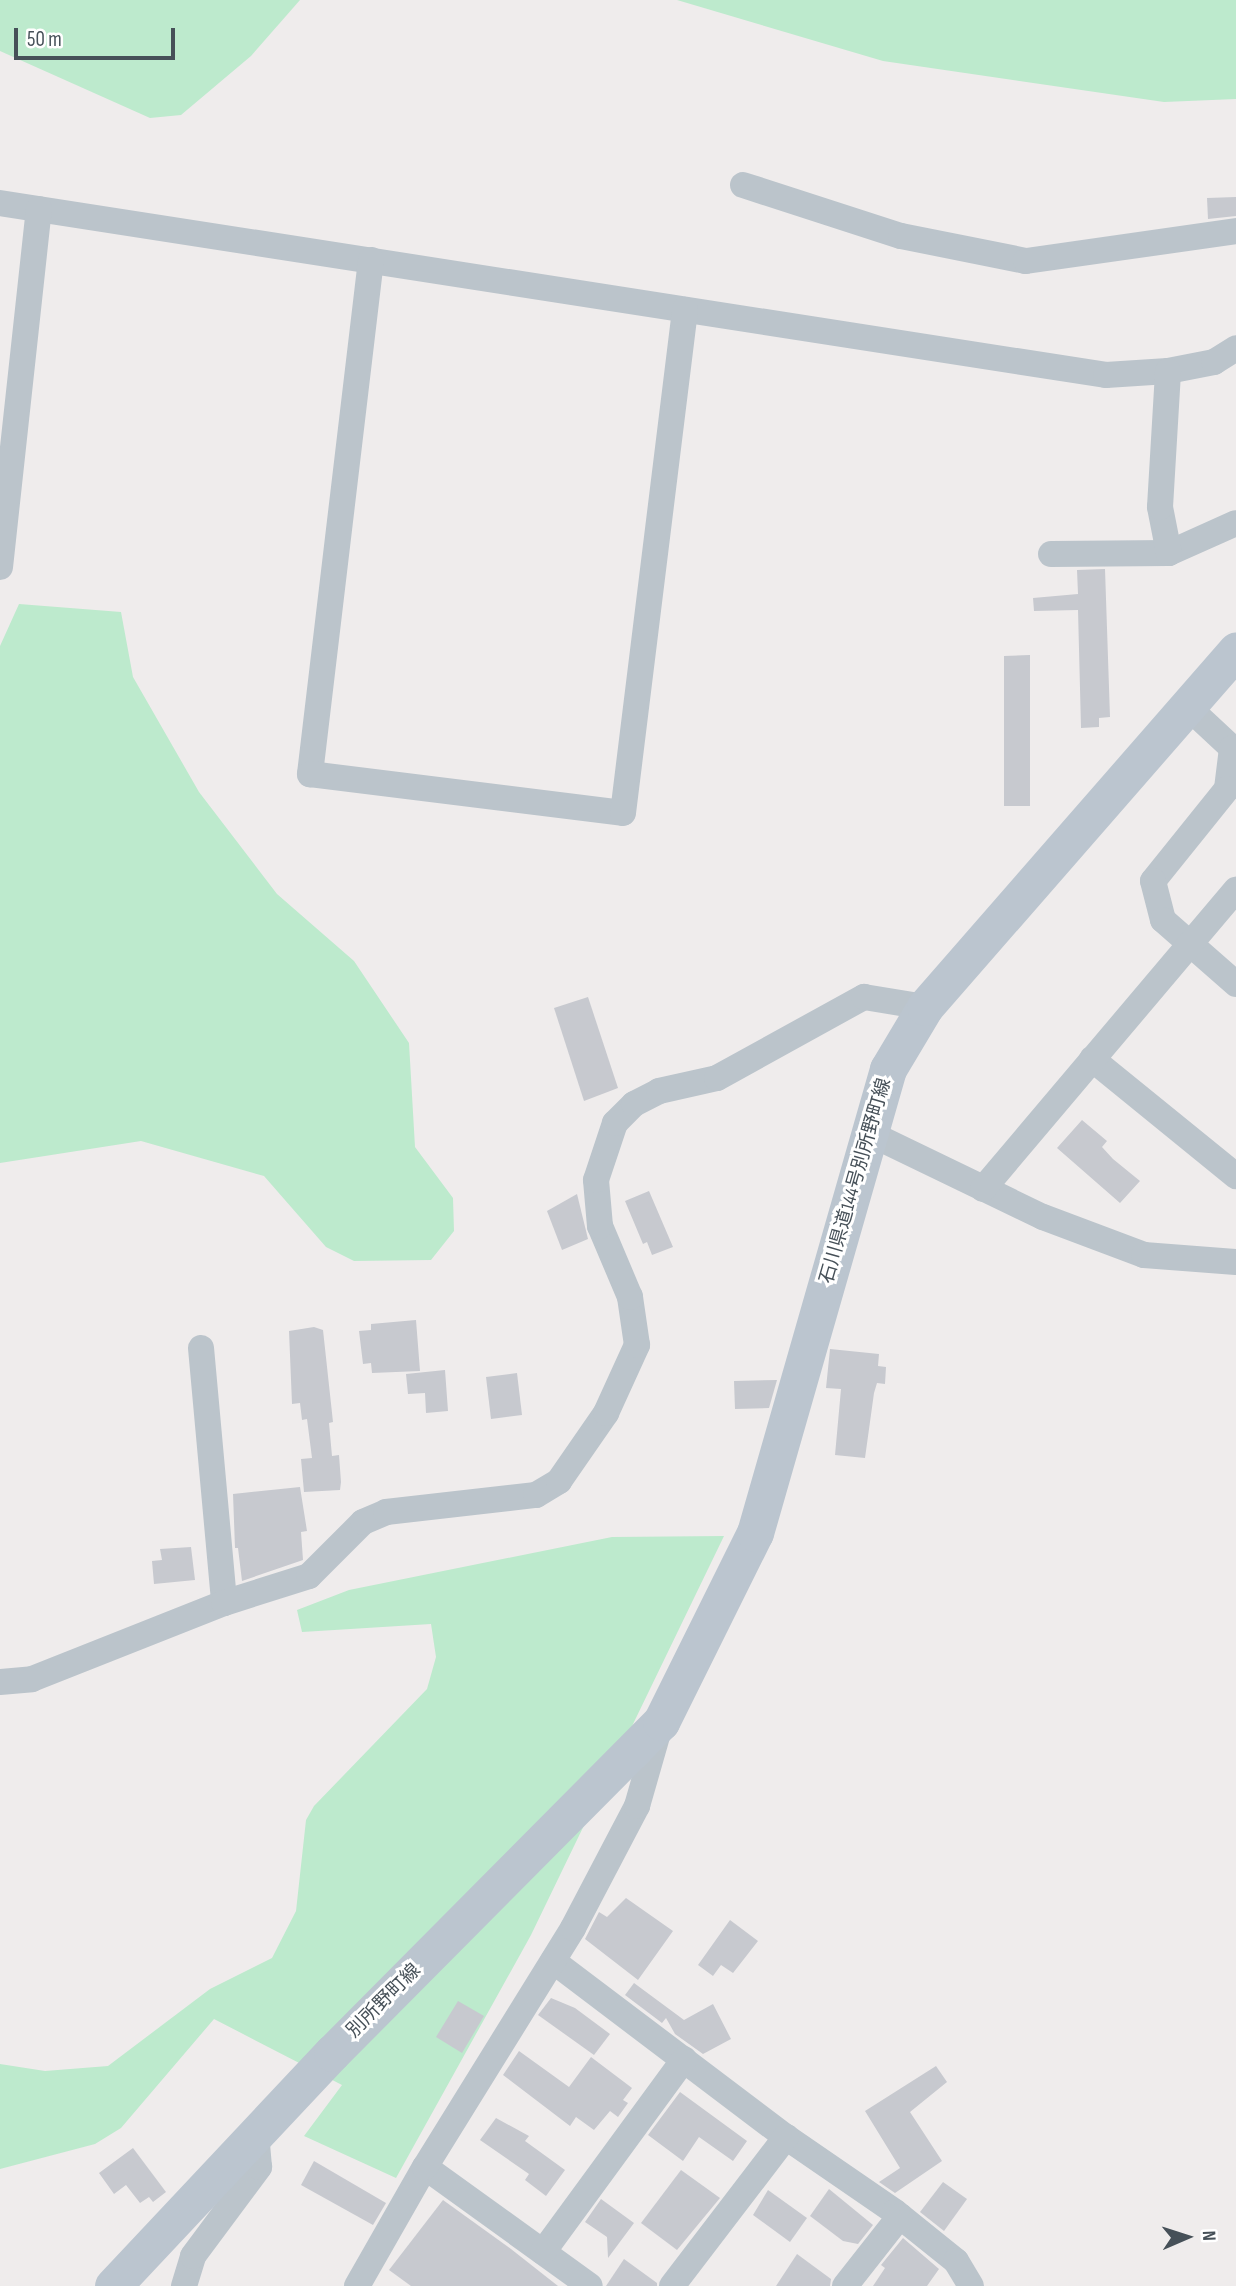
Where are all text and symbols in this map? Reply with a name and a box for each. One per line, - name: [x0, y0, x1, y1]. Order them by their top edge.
- scale bar: [18, 14, 178, 58]
- text: 50 m: [27, 27, 62, 52]
- street label: 石川県道144号別所野町線: [816, 1076, 896, 1286]
- street label: 別所野町線: [342, 1959, 426, 2043]
- north arrow: [1152, 2202, 1222, 2272]
- text: N: [1197, 2230, 1220, 2242]

